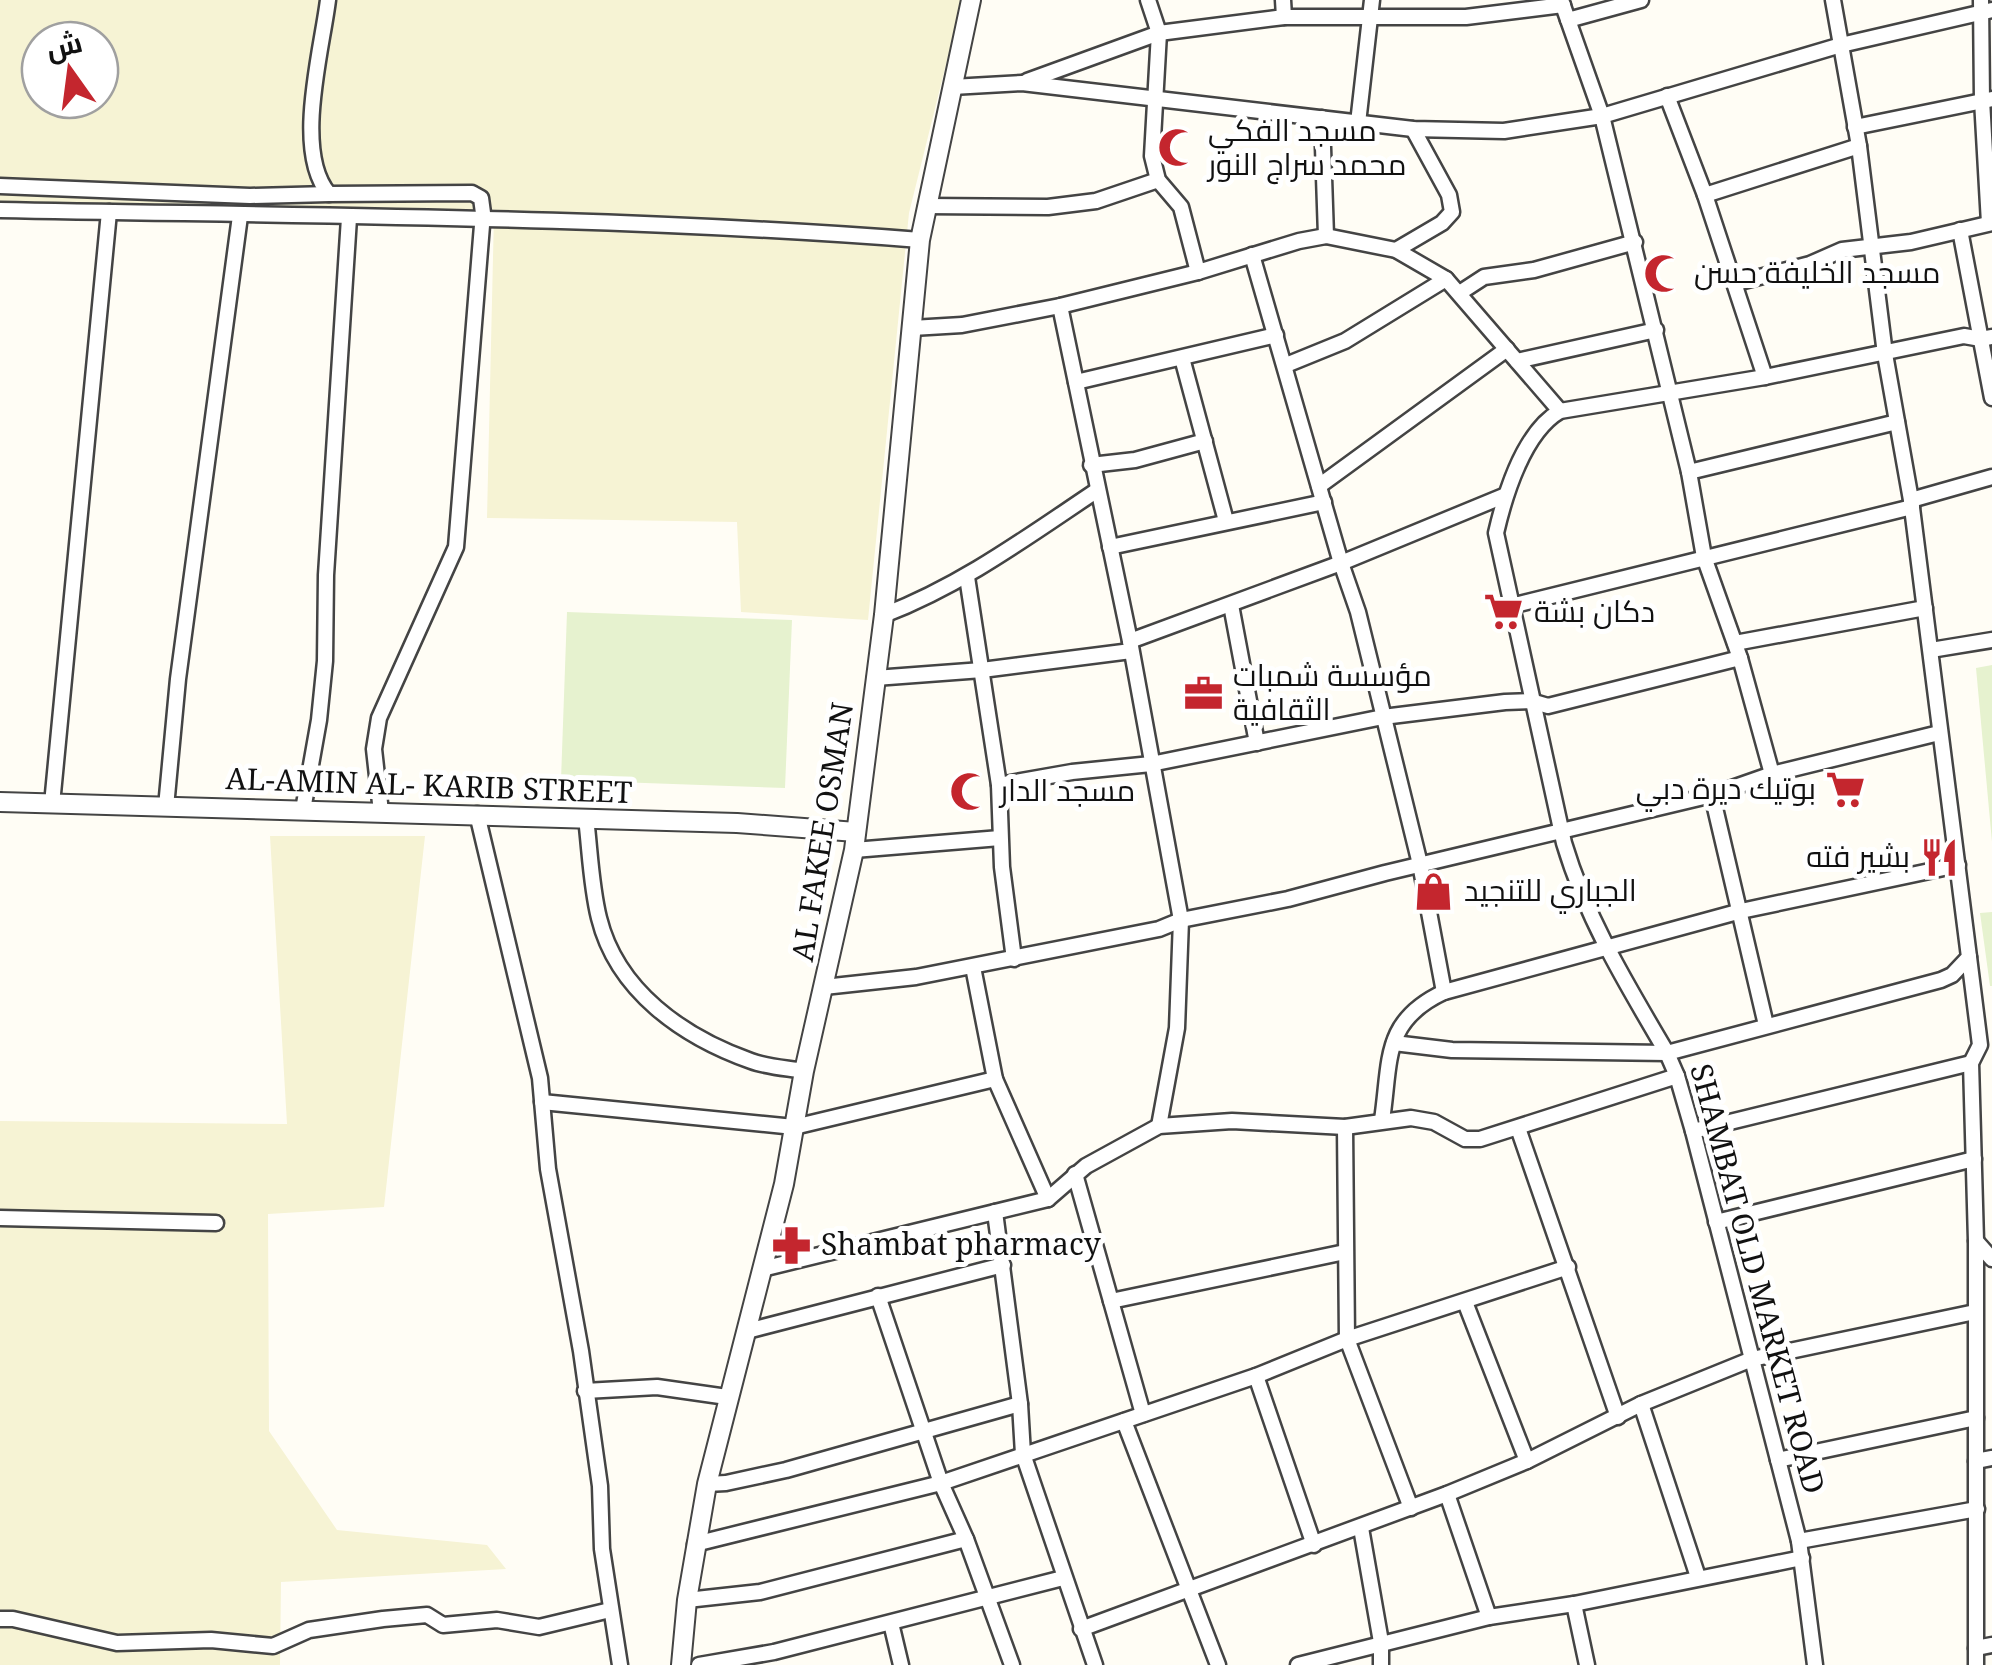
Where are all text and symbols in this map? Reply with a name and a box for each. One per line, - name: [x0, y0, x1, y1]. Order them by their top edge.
- north arrow: [20, 20, 120, 120]
- text: ش: [42, 22, 86, 68]
- place label: مسجد الفكي محمد سراج النور: [1206, 109, 1406, 185]
- mosque icon: مسجد الفكي محمد سراج النور: [1157, 127, 1199, 169]
- place label: مسجد الخليفة حسن: [1694, 251, 1941, 292]
- mosque icon: مسجد الخليفة حسن: [1643, 252, 1685, 294]
- place label: دكان بشة: [1534, 590, 1655, 631]
- supermarket icon: دكان بشة: [1483, 591, 1525, 633]
- place label: مؤسسة شمبات الثقافية: [1233, 654, 1432, 729]
- office icon: مؤسسة شمبات الثقافية: [1182, 672, 1224, 714]
- street label: AL FAKEE OSMAN: [781, 699, 862, 964]
- street label: AL-AMIN AL- KARIB STREET: [225, 757, 633, 812]
- place label: بوتيك ديرة دبي: [1636, 767, 1816, 812]
- supermarket icon: بوتيك ديرة دبي: [1825, 768, 1867, 810]
- place label: مسجد الدار: [998, 769, 1135, 810]
- mosque icon: مسجد الدار: [949, 770, 991, 812]
- place label: بشير فته: [1806, 835, 1910, 876]
- restaurant icon: بشير فته: [1919, 836, 1961, 878]
- place label: الجباري للتنجيد: [1464, 869, 1637, 914]
- shop icon: الجباري للتنجيد: [1413, 870, 1455, 912]
- street label: SHAMBAT OLD MARKET ROAD: [1681, 1059, 1836, 1498]
- place label: Shambat pharmacy: [821, 1223, 1101, 1264]
- pharmacy icon: Shambat pharmacy: [770, 1224, 812, 1266]

